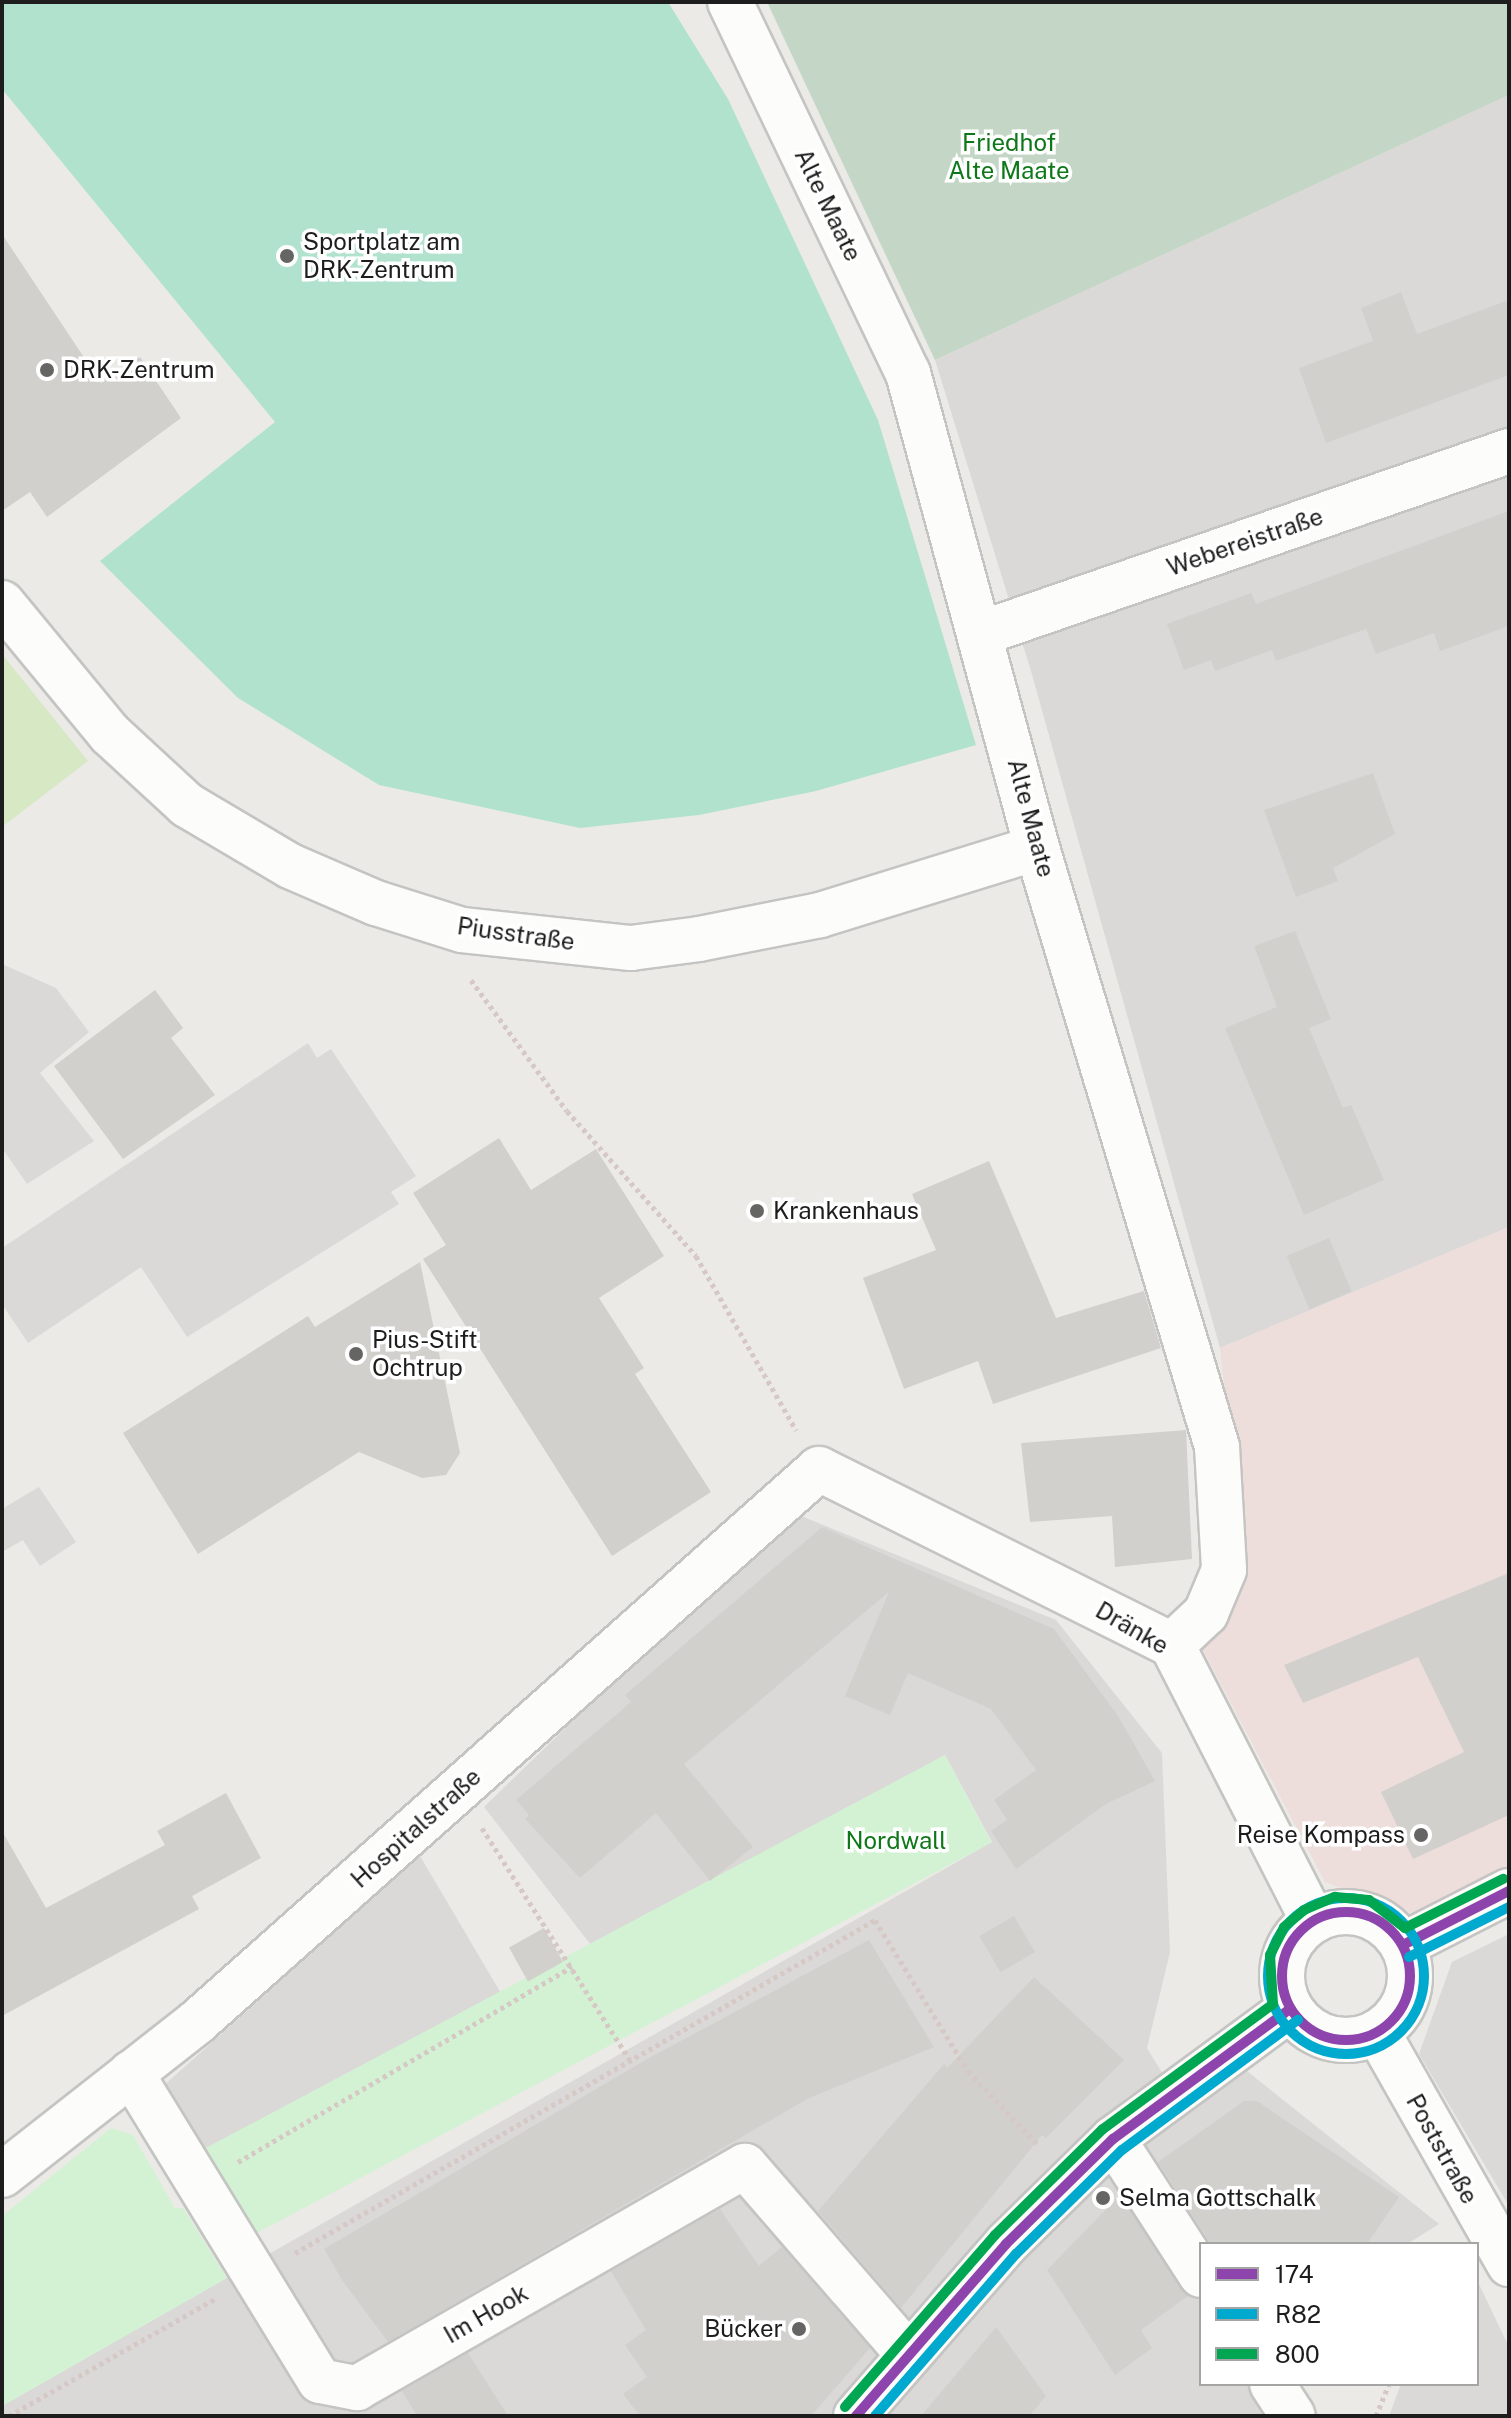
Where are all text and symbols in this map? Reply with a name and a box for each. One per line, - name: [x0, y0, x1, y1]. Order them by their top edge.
- park label: Friedhof Alte Maate: [948, 129, 1070, 185]
- street label: Alte Maate: [788, 144, 868, 266]
- place label: Sportplatz am DRK-Zentrum: [303, 228, 460, 284]
- marker: Sportplatz am DRK-Zentrum: [278, 247, 296, 265]
- place label: DRK-Zentrum: [63, 356, 215, 384]
- marker: DRK-Zentrum: [38, 361, 56, 379]
- street label: Webereistraße: [1163, 502, 1327, 582]
- street label: Alte Maate: [1001, 756, 1061, 880]
- street label: Piusstraße: [455, 911, 577, 957]
- place label: Krankenhaus: [773, 1197, 919, 1225]
- marker: Krankenhaus: [748, 1202, 766, 1220]
- place label: Pius-Stift Ochtrup: [372, 1326, 478, 1382]
- marker: Pius-Stift Ochtrup: [347, 1345, 365, 1363]
- street label: Dränke: [1090, 1596, 1174, 1660]
- street label: Hospitalstraße: [345, 1762, 487, 1894]
- place label: Reise Kompass: [1237, 1821, 1405, 1849]
- marker: Reise Kompass: [1412, 1826, 1430, 1844]
- park label: Nordwall: [846, 1827, 946, 1855]
- street label: Poststraße: [1400, 2089, 1484, 2209]
- place label: Selma Gottschalk: [1119, 2184, 1316, 2212]
- marker: Selma Gottschalk: [1094, 2189, 1112, 2207]
- legend: [1199, 2242, 1479, 2386]
- text: 174: [1275, 2260, 1314, 2288]
- street label: Im Hook: [439, 2278, 533, 2350]
- text: R82: [1275, 2300, 1321, 2328]
- place label: Bücker: [704, 2315, 783, 2343]
- marker: Bücker: [790, 2320, 808, 2338]
- text: 800: [1275, 2340, 1320, 2368]

